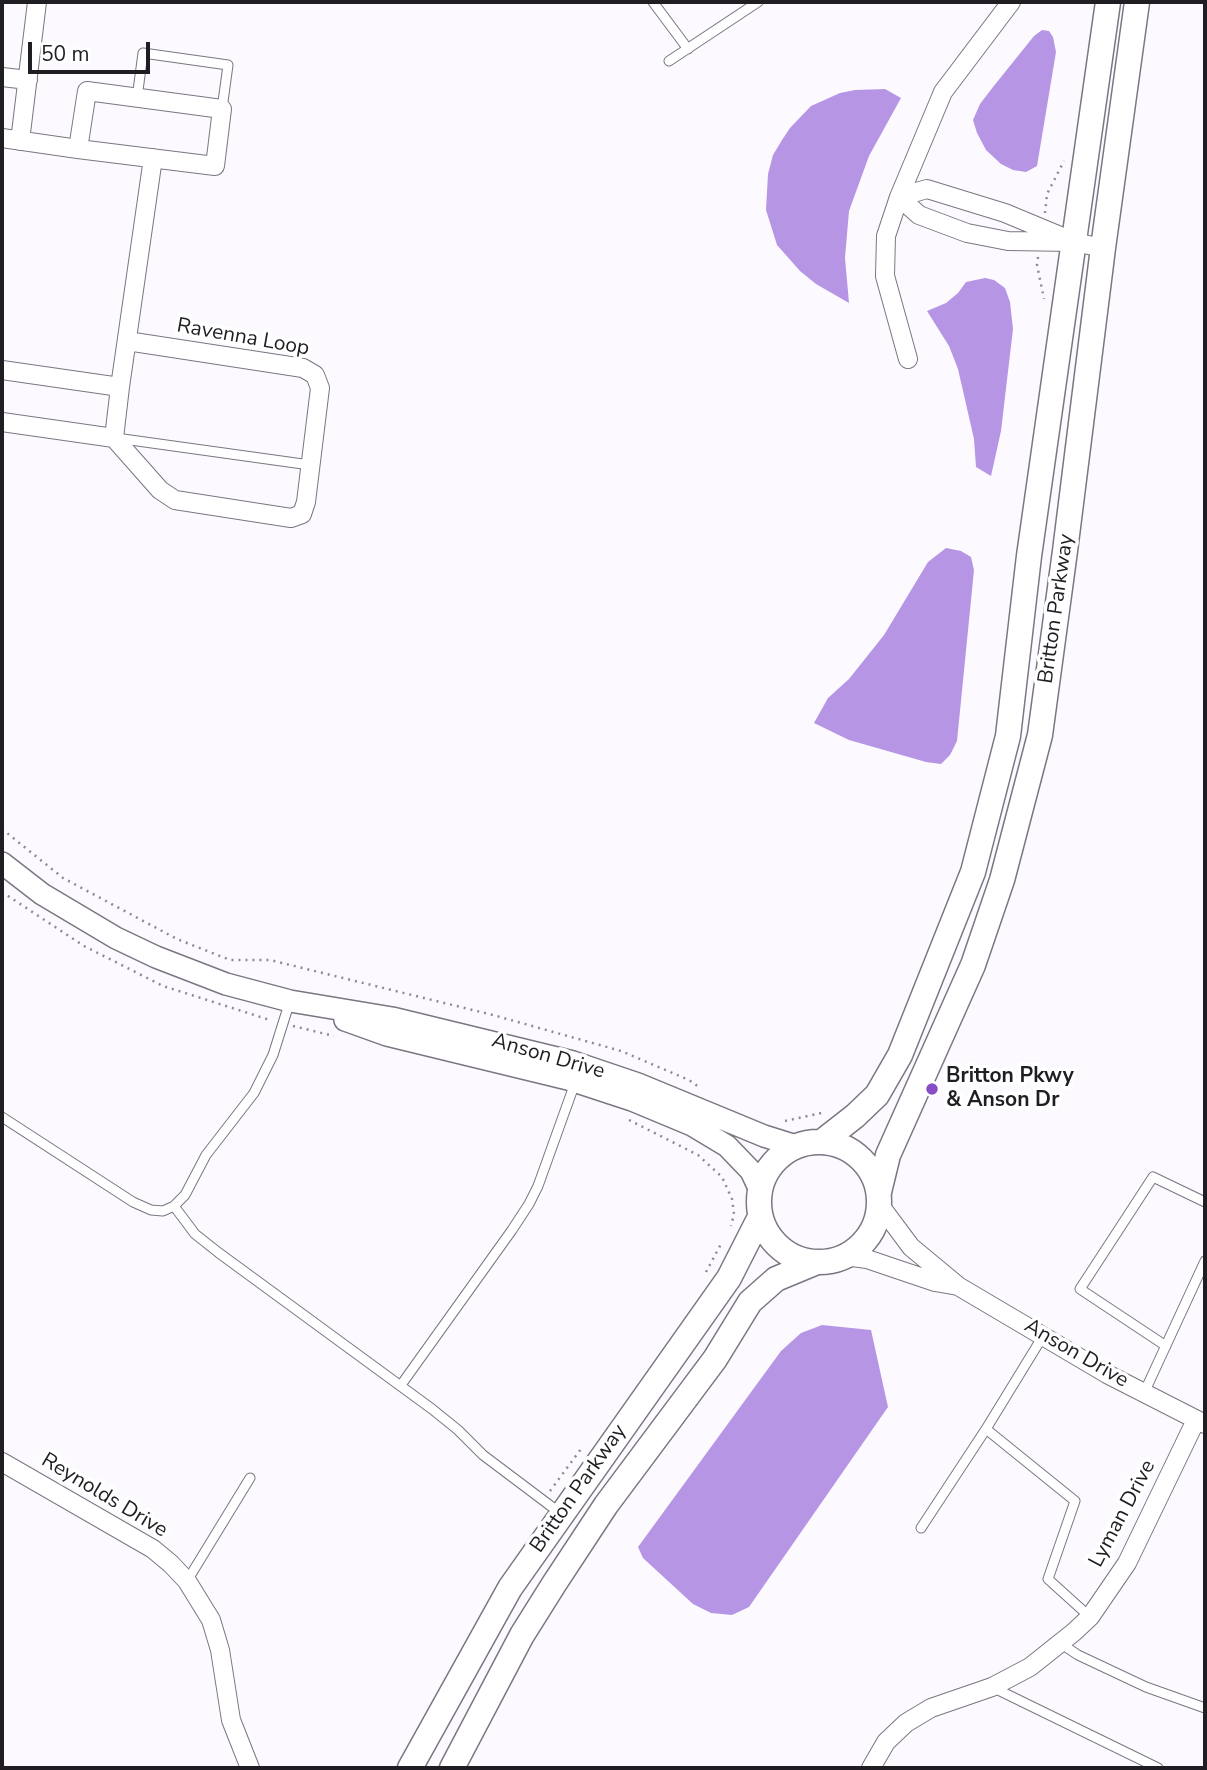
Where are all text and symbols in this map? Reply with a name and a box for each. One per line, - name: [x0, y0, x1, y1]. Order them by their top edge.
- scale bar: [32, 28, 154, 72]
- text: 50 m: [41, 40, 90, 68]
- street label: Ravenna Loop: [175, 314, 311, 362]
- street label: Britton Parkway: [1034, 533, 1080, 685]
- street label: Anson Drive: [489, 1029, 607, 1085]
- place label: Britton Pkwy & Anson Dr: [946, 1064, 1074, 1114]
- marker: Britton Pkwy & Anson Dr: [924, 1081, 940, 1097]
- street label: Anson Drive: [1019, 1314, 1133, 1394]
- street label: Britton Parkway: [525, 1420, 633, 1558]
- street label: Reynolds Drive: [36, 1448, 172, 1544]
- street label: Lyman Drive: [1084, 1456, 1162, 1572]

